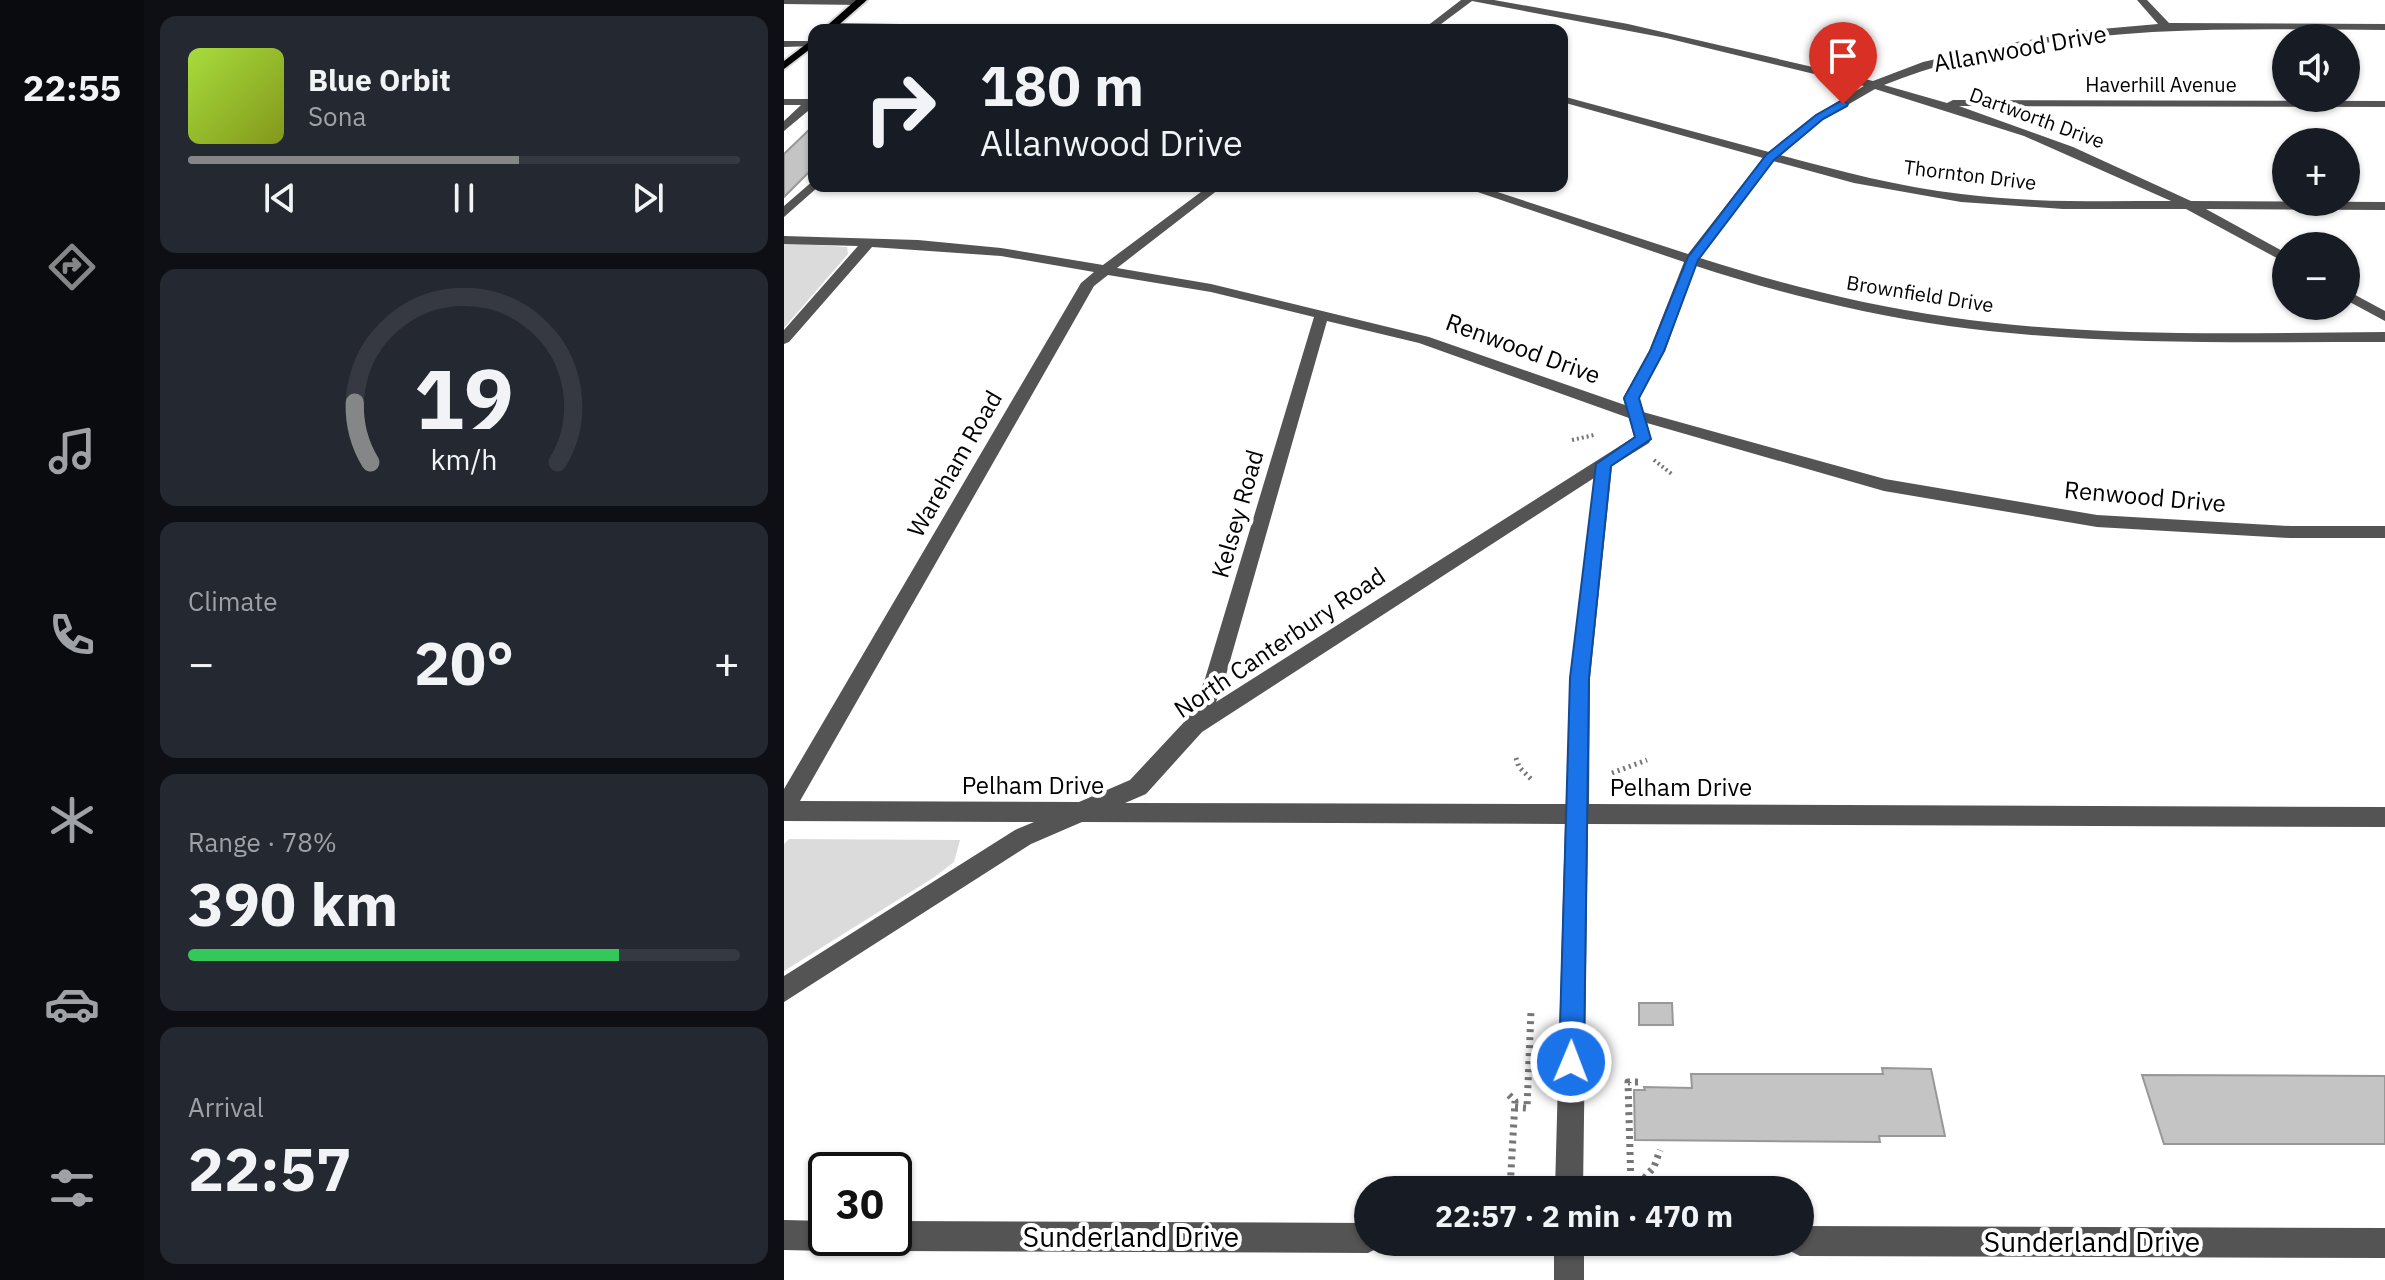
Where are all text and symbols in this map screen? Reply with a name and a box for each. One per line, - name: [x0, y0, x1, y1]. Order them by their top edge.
- street label: Allanwood Drive: [1931, 17, 2109, 79]
- pin: [1809, 22, 1877, 104]
- map controls: [2272, 24, 2360, 320]
- button: sound: [2272, 24, 2360, 112]
- icon: arrive: [1821, 34, 1865, 78]
- text: 180 m: [980, 49, 1144, 121]
- icon: right: [848, 56, 952, 160]
- text: Blue Orbit: [308, 60, 451, 99]
- text: 22:55: [23, 64, 121, 111]
- street label: Haverhill Avenue: [2085, 71, 2237, 98]
- street label: Dartworth Drive: [1966, 81, 2108, 154]
- text: Sona: [308, 99, 366, 133]
- text: Allanwood Drive: [980, 119, 1243, 166]
- button: +: [2272, 128, 2360, 216]
- street label: Thornton Drive: [1902, 153, 2038, 196]
- icon: previous: [258, 176, 302, 220]
- icon: pause: [442, 176, 486, 220]
- icon: next: [626, 176, 670, 220]
- button: −: [2272, 232, 2360, 320]
- icon: directions: [44, 239, 100, 295]
- street label: Brownfield Drive: [1845, 269, 1996, 318]
- street label: Renwood Drive: [1442, 305, 1605, 391]
- text: 19: [414, 344, 514, 452]
- street label: Wareham Road: [899, 384, 1009, 543]
- icon: music: [44, 423, 100, 479]
- text: km/h: [430, 441, 498, 478]
- street label: Kelsey Road: [1203, 446, 1271, 582]
- street label: Renwood Drive: [2063, 473, 2227, 519]
- street label: North Canterbury Road: [1168, 560, 1391, 725]
- text: Climate: [188, 584, 278, 618]
- icon: phone: [44, 607, 100, 663]
- text: 20°: [414, 623, 514, 702]
- text: −: [188, 634, 214, 691]
- text: +: [714, 634, 740, 691]
- street label: Pelham Drive: [962, 769, 1104, 801]
- street label: Pelham Drive: [1610, 771, 1752, 803]
- icon: climate: [44, 792, 100, 848]
- text: Range · 78%: [188, 825, 337, 859]
- text: 390 km: [188, 864, 398, 943]
- icon: car: [44, 976, 100, 1032]
- position arrow: [1529, 1020, 1613, 1104]
- text: Arrival: [188, 1090, 264, 1124]
- text: 22:57: [188, 1129, 352, 1208]
- speed limit sign: 30: [808, 1152, 912, 1256]
- icon: filters: [44, 1160, 100, 1216]
- text: 22:57 · 2 min · 470 m: [1435, 1196, 1733, 1235]
- street label: Sunderland Drive: [1023, 1218, 1239, 1255]
- street label: Sunderland Drive: [1984, 1223, 2200, 1260]

